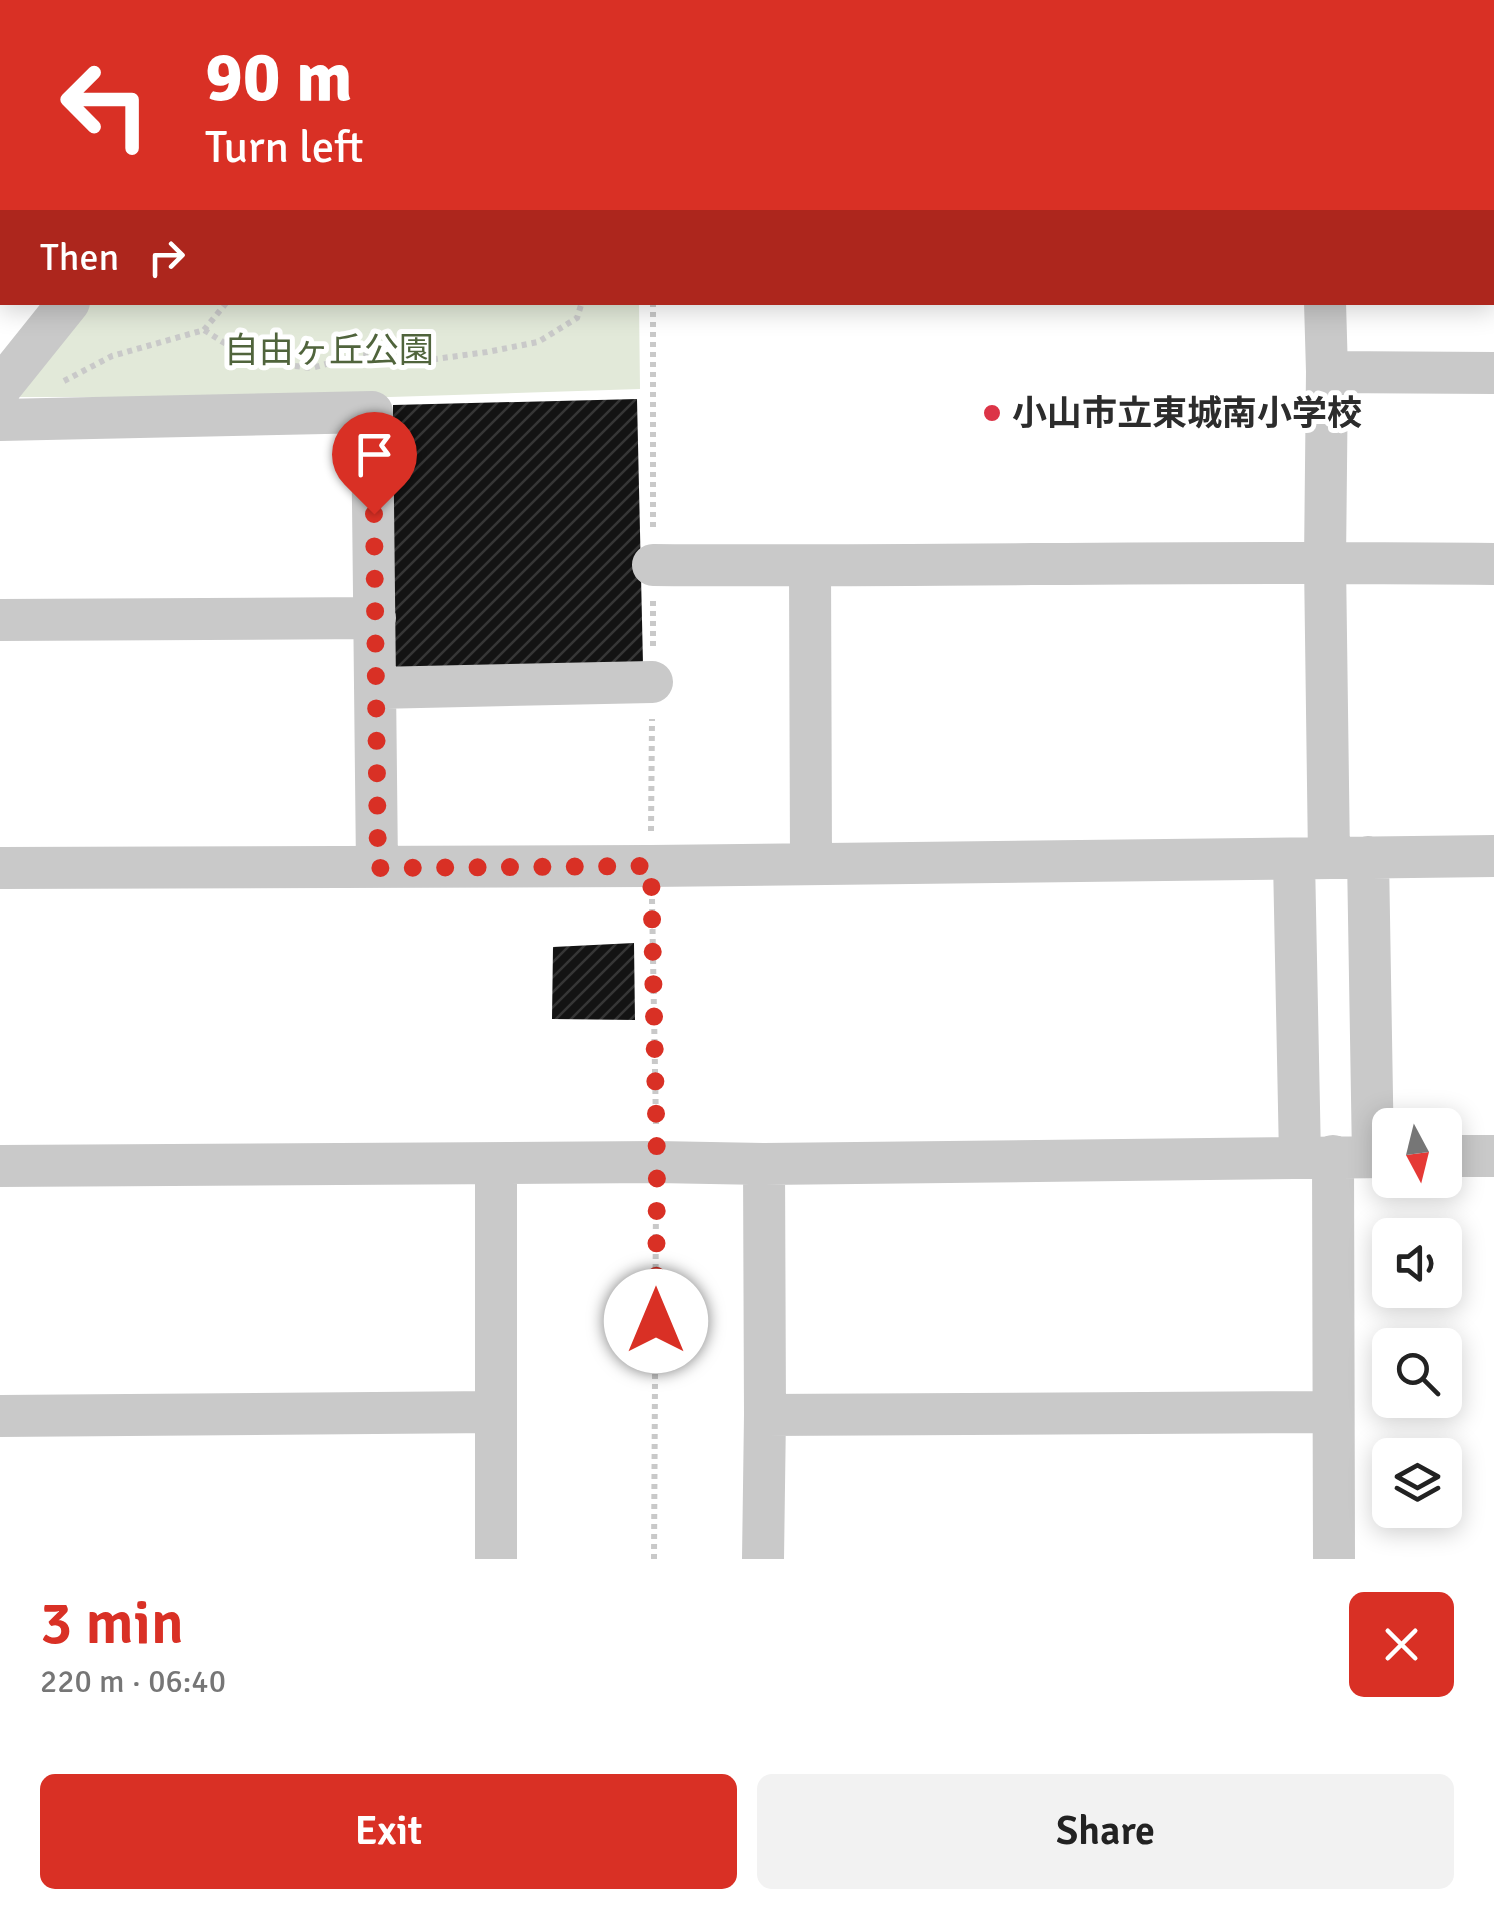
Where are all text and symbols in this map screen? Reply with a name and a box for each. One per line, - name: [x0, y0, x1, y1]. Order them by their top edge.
- text: 90 m: [205, 34, 353, 120]
- icon: left: [40, 40, 170, 170]
- text: Turn left: [205, 120, 364, 175]
- icon: right: [139, 230, 194, 285]
- text: Then: [40, 234, 119, 281]
- park label: 自由ヶ丘公園: [224, 329, 434, 372]
- place label: 小山市立東城南小学校: [1012, 392, 1362, 435]
- marker: 小山市立東城南小学校: [981, 402, 1003, 424]
- pin: [332, 412, 417, 515]
- icon: arrive: [347, 427, 402, 482]
- north arrow: [1372, 1108, 1462, 1198]
- map controls: [1372, 1108, 1462, 1528]
- button: sound: [1372, 1218, 1462, 1308]
- position arrow: [604, 1269, 708, 1373]
- button: search: [1372, 1328, 1462, 1418]
- button: layers: [1372, 1438, 1462, 1528]
- text: 3 min: [40, 1587, 184, 1661]
- button: close: [1349, 1592, 1454, 1697]
- text: 220 m · 06:40: [40, 1662, 226, 1701]
- button: Exit: [40, 1774, 737, 1889]
- button: Share: [757, 1774, 1454, 1889]

